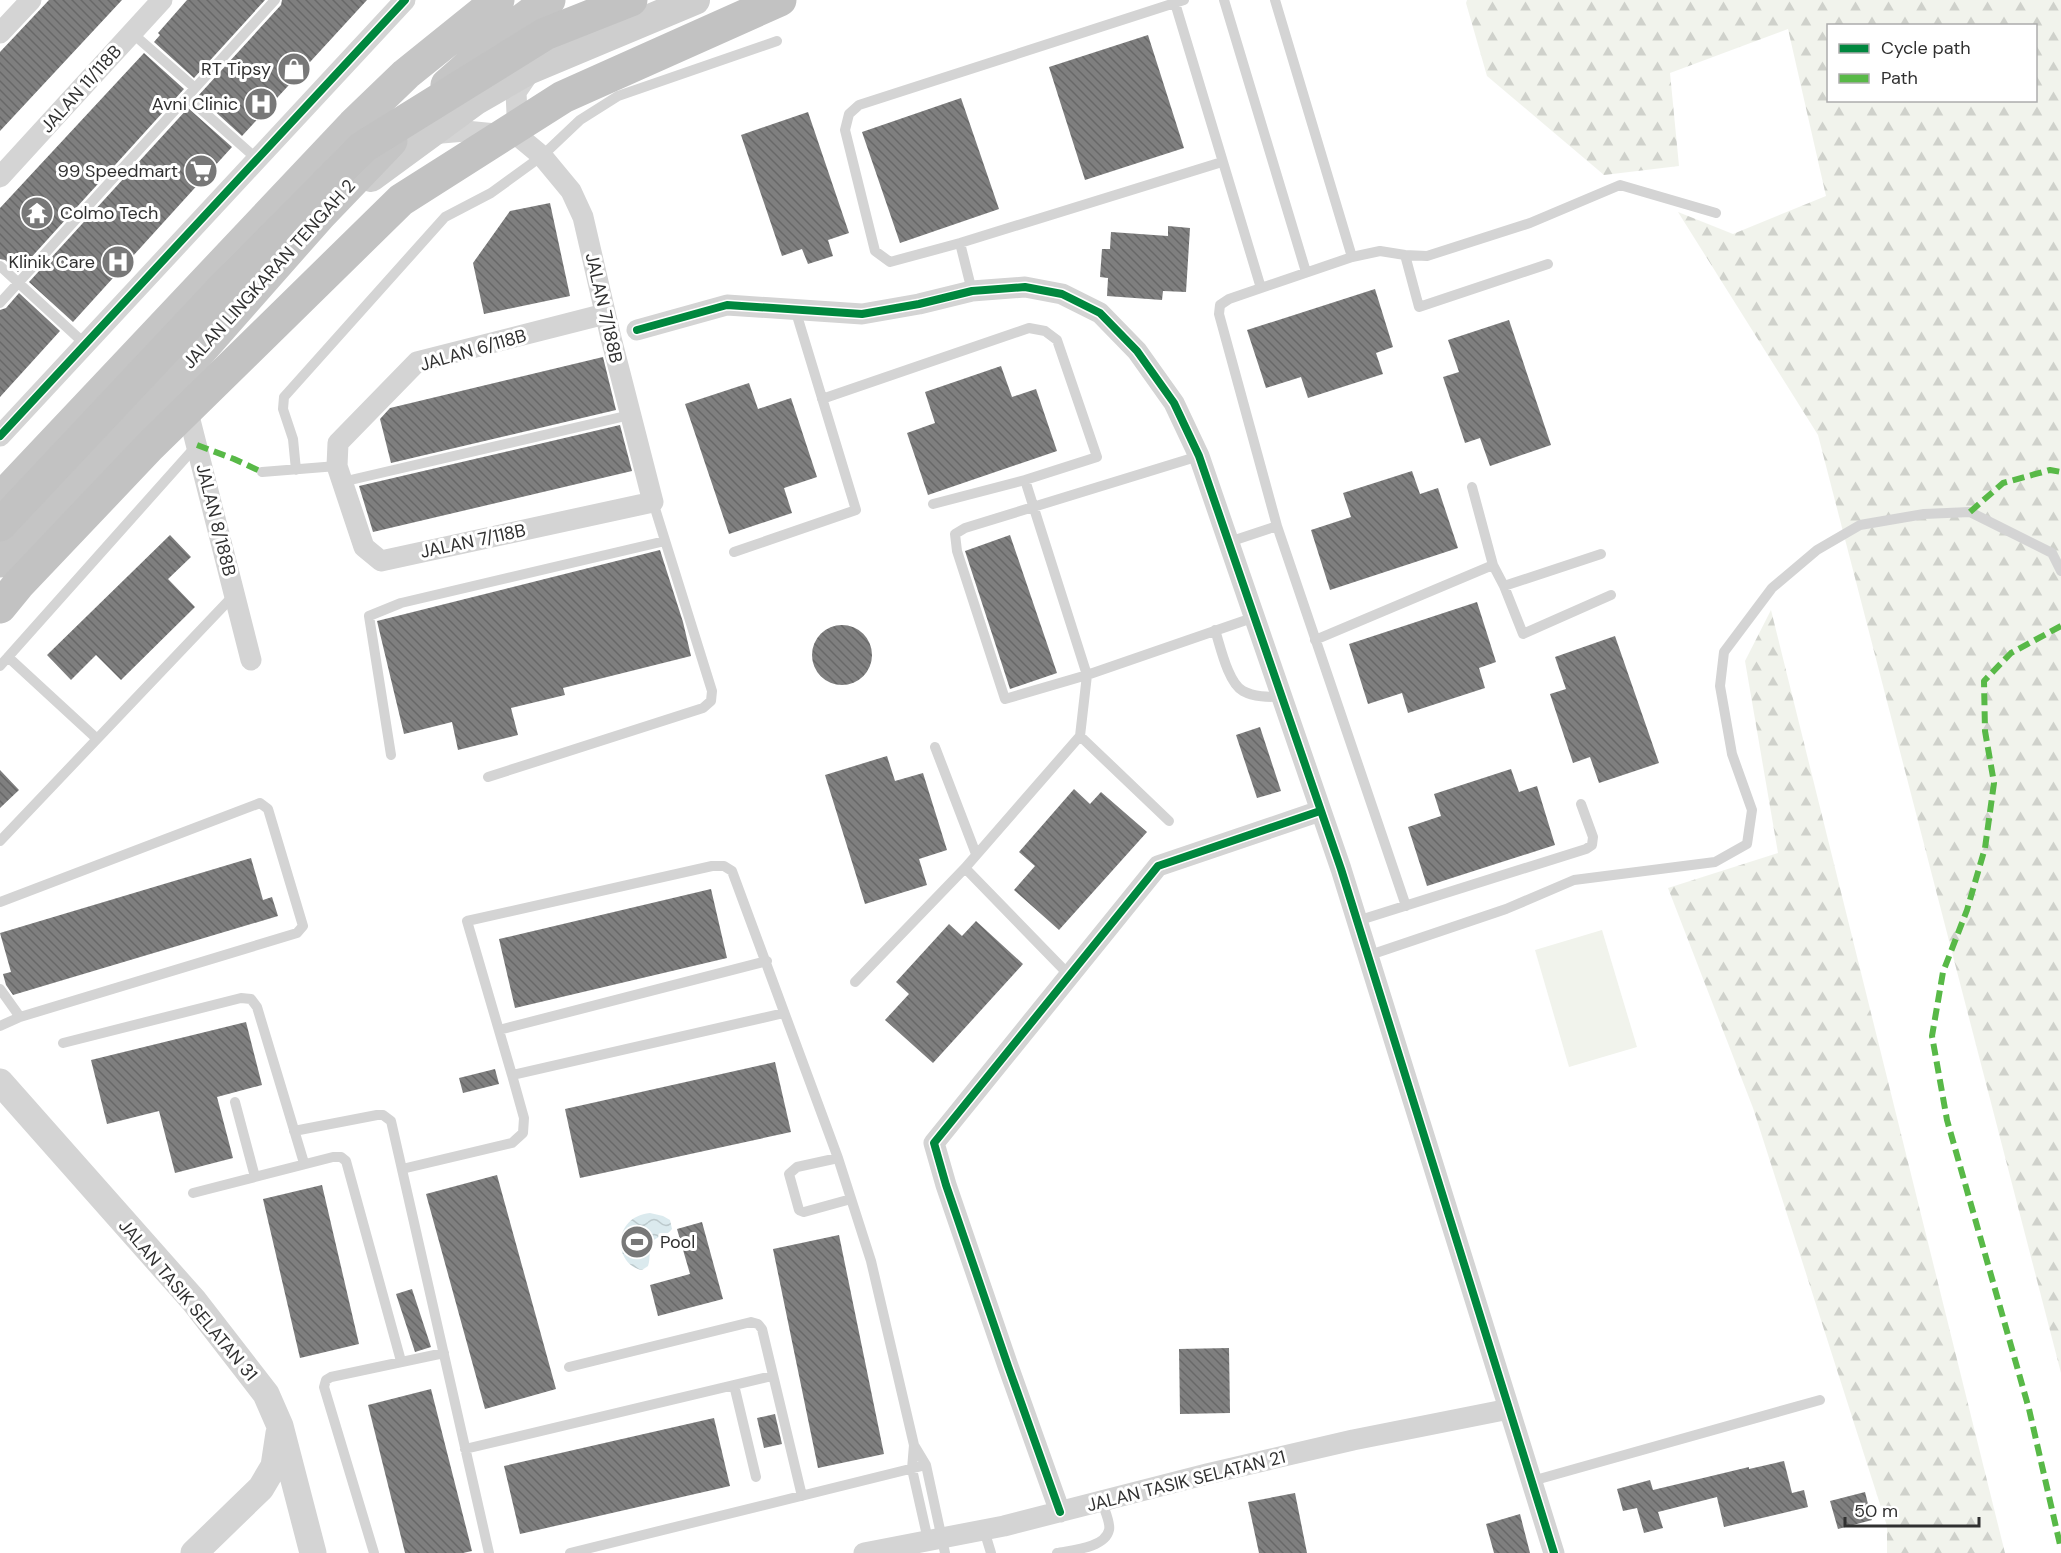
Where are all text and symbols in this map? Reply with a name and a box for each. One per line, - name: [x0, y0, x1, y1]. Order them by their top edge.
- legend: [1827, 24, 2037, 102]
- text: Cycle path: [1881, 36, 1971, 60]
- street label: JALAN 11/118B: [35, 40, 127, 138]
- shop icon: RT Tipsy: [276, 51, 312, 87]
- place label: RT Tipsy: [201, 57, 271, 81]
- text: Path: [1881, 66, 1918, 90]
- hospital icon: Avni Clinic: [243, 86, 279, 122]
- place label: Avni Clinic: [152, 92, 238, 116]
- supermarket icon: 99 Speedmart: [183, 153, 219, 189]
- place label: 99 Speedmart: [58, 159, 178, 183]
- street label: JALAN LINGKARAN TENGAH 2: [177, 174, 361, 374]
- temple icon: Colmo Tech: [19, 195, 55, 231]
- place label: Colmo Tech: [60, 201, 158, 225]
- hospital icon: Klinik Care: [100, 244, 136, 280]
- place label: Klinik Care: [8, 250, 95, 274]
- street label: JALAN 7/188B: [580, 250, 628, 366]
- street label: JALAN 6/118B: [417, 323, 529, 377]
- street label: JALAN 8/188B: [190, 461, 242, 579]
- street label: JALAN 7/118B: [418, 518, 528, 564]
- street label: JALAN TASIK SELATAN 31: [113, 1214, 263, 1386]
- sports icon: Pool: [619, 1224, 655, 1260]
- place label: Pool: [660, 1230, 695, 1254]
- street label: JALAN TASIK SELATAN 21: [1084, 1445, 1288, 1517]
- scale bar: [1845, 1490, 1978, 1528]
- text: 50 m: [1854, 1499, 1898, 1523]

